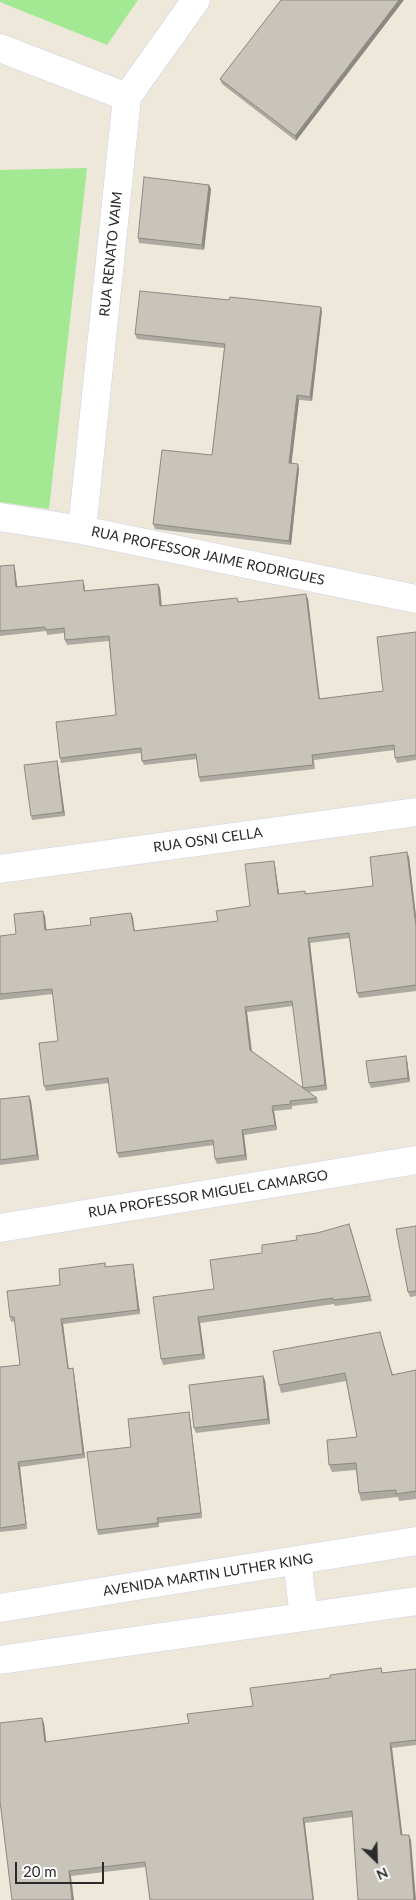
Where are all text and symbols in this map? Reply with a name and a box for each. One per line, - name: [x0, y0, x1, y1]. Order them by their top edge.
- street label: RUA RENATO VAIM: [96, 191, 126, 317]
- street label: RUA PROFESSOR JAIME RODRIGUES: [90, 523, 326, 589]
- street label: RUA OSNI CELLA: [152, 824, 264, 856]
- street label: RUA PROFESSOR MIGUEL CAMARGO: [87, 1167, 329, 1221]
- street label: AVENIDA MARTIN LUTHER KING: [102, 1550, 314, 1600]
- north arrow: [351, 1835, 401, 1885]
- scale bar: [18, 1852, 106, 1884]
- text: 20 m: [23, 1862, 57, 1880]
- text: N: [374, 1864, 391, 1884]

